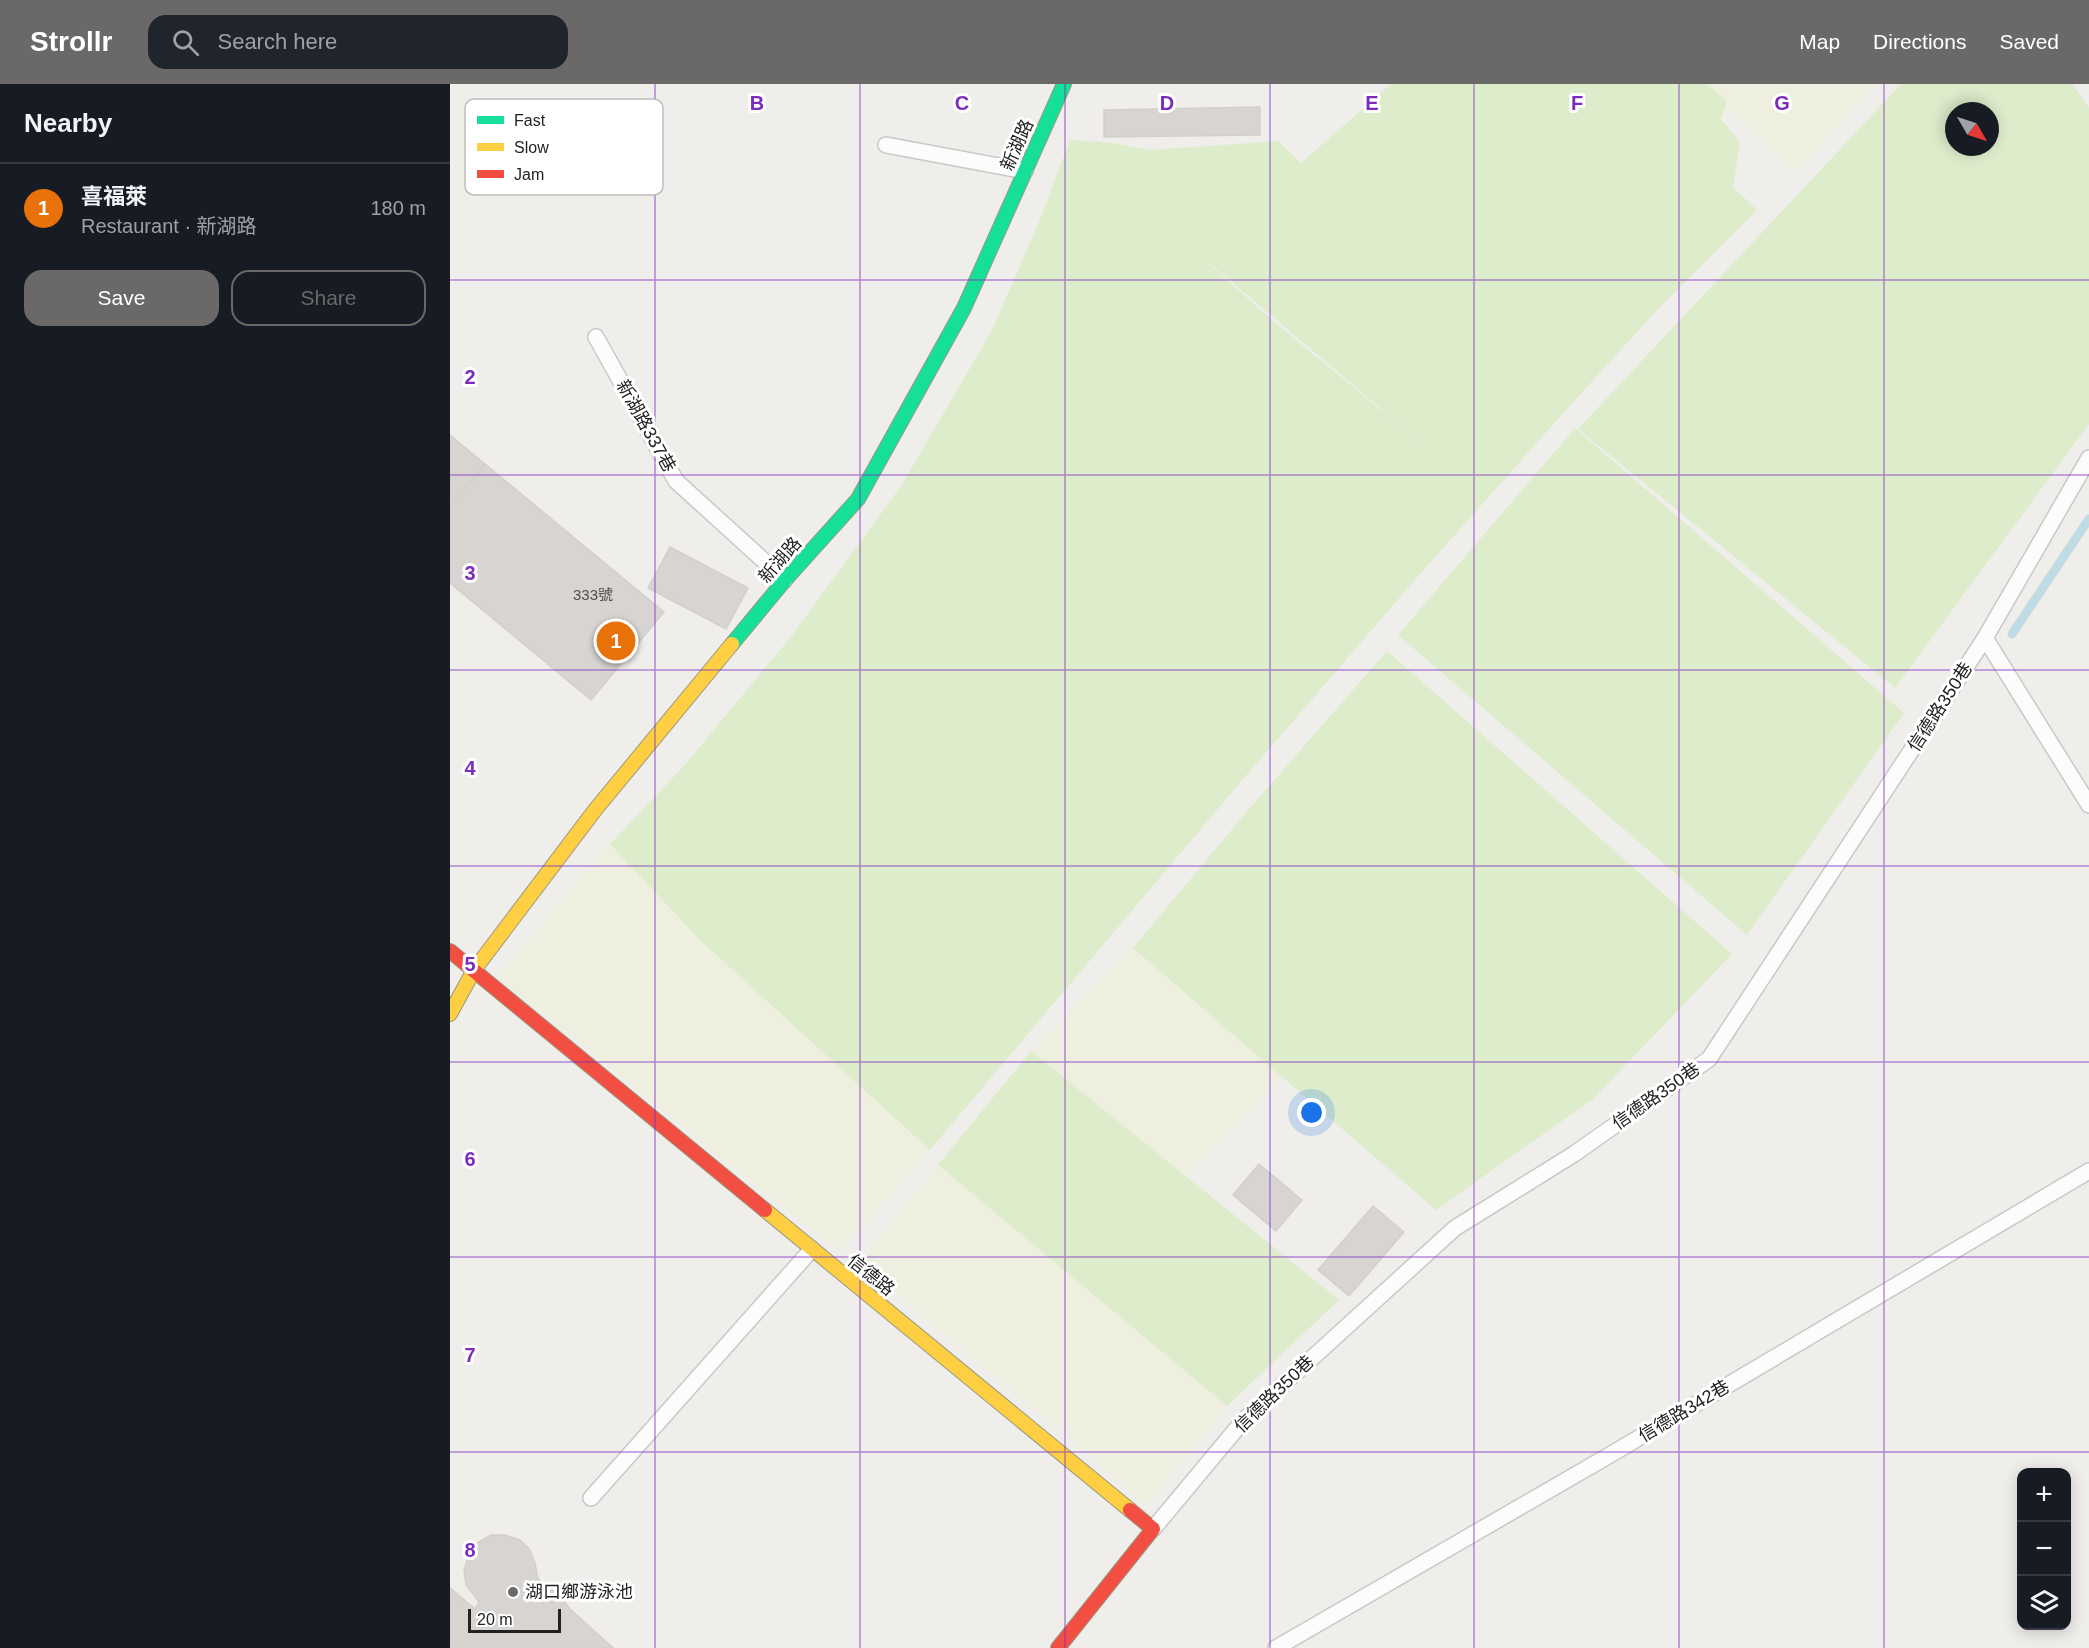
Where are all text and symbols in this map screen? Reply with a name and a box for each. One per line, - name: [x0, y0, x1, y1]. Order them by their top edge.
- search box: [148, 15, 568, 69]
- text: Strollr: [30, 26, 112, 57]
- icon: search: [169, 26, 202, 59]
- text: Search here: [217, 29, 337, 54]
- text: Map: [1799, 30, 1840, 53]
- text: Directions: [1873, 30, 1966, 53]
- text: Saved: [1999, 30, 2059, 53]
- text: B: [750, 92, 764, 114]
- text: C: [955, 92, 969, 114]
- text: D: [1160, 92, 1174, 114]
- text: E: [1365, 92, 1379, 114]
- text: F: [1571, 92, 1583, 114]
- text: G: [1774, 92, 1790, 114]
- legend: [465, 99, 663, 195]
- north arrow: [1945, 102, 1999, 156]
- text: Nearby: [24, 108, 112, 138]
- text: Fast: [514, 112, 546, 129]
- street label: 新湖路: [997, 116, 1037, 174]
- text: Slow: [514, 139, 549, 156]
- text: Jam: [514, 166, 544, 183]
- text: 喜福萊: [81, 184, 147, 209]
- text: 1: [38, 197, 49, 219]
- text: 180 m: [370, 197, 426, 219]
- text: Restaurant · 新湖路: [81, 215, 257, 237]
- button: Save: [24, 270, 219, 326]
- button: Share: [231, 270, 426, 326]
- text: 2: [464, 366, 476, 388]
- street label: 新湖路337巷: [613, 377, 679, 475]
- street label: 新湖路: [755, 533, 805, 587]
- text: 3: [464, 562, 476, 584]
- house number: 333號: [573, 586, 613, 603]
- pin: 1: [596, 618, 636, 664]
- street label: 信德路350巷: [1904, 659, 1976, 755]
- text: 4: [464, 757, 476, 779]
- text: 5: [464, 953, 476, 975]
- street label: 信德路350巷: [1608, 1059, 1704, 1133]
- your location: [1297, 1098, 1326, 1127]
- text: 6: [464, 1148, 476, 1170]
- street label: 信德路: [844, 1250, 898, 1300]
- text: 7: [464, 1344, 476, 1366]
- street label: 信德路350巷: [1230, 1351, 1318, 1437]
- street label: 信德路342巷: [1635, 1376, 1733, 1446]
- map controls: [2017, 1468, 2071, 1630]
- button: +: [2017, 1468, 2071, 1522]
- button: −: [2017, 1522, 2071, 1576]
- text: 8: [464, 1539, 476, 1561]
- button: layers: [2017, 1576, 2071, 1630]
- place label: 湖口鄉游泳池: [525, 1582, 633, 1602]
- marker: 湖口鄉游泳池: [506, 1585, 520, 1599]
- scale bar: [468, 1606, 561, 1634]
- text: 20 m: [477, 1611, 513, 1628]

